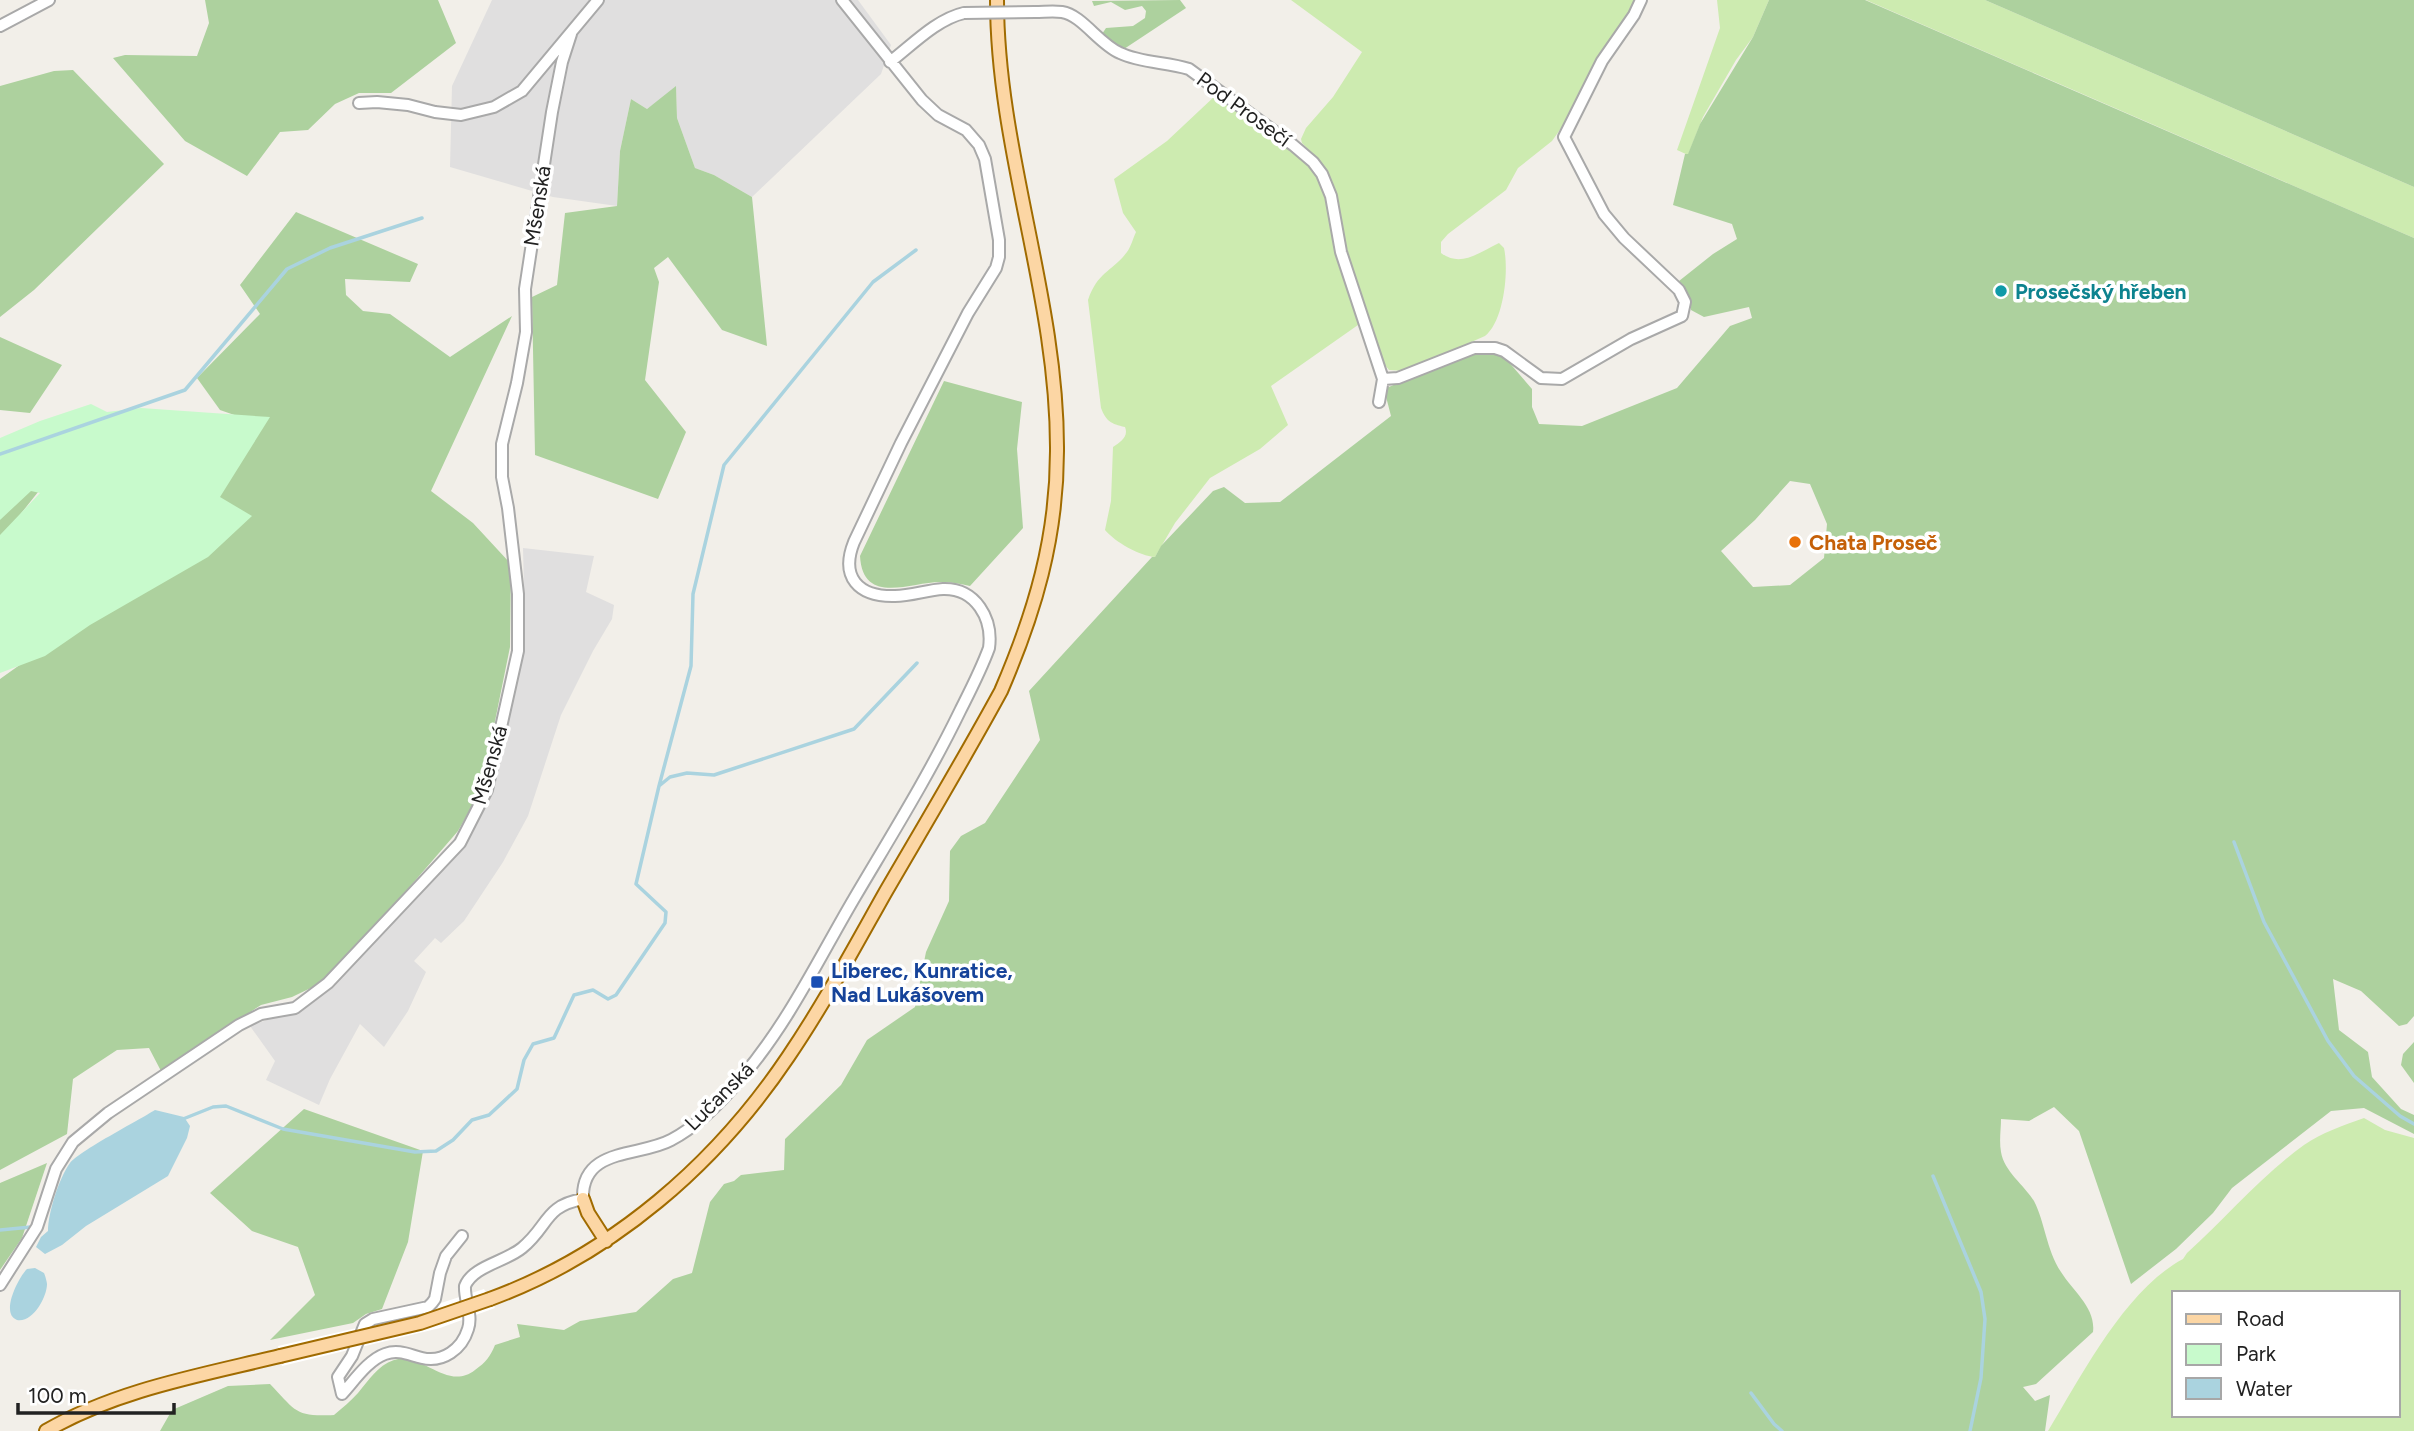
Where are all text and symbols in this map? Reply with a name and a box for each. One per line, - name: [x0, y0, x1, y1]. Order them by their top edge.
- street label: Pod Prosečí: [1192, 66, 1297, 152]
- street label: Mšenská: [518, 164, 556, 248]
- place label: Prosečský hřeben: [2015, 279, 2187, 304]
- marker: Prosečský hřeben: [1993, 283, 2009, 299]
- place label: Chata Proseč: [1809, 530, 1938, 555]
- marker: Chata Proseč: [1787, 534, 1803, 550]
- street label: Mšenská: [466, 722, 512, 808]
- place label: Liberec, Kunratice, Nad Lukášovem: [831, 958, 1013, 1007]
- marker: Liberec, Kunratice, Nad Lukášovem: [809, 974, 825, 990]
- street label: Lučanská: [679, 1056, 759, 1136]
- legend: [2172, 1291, 2400, 1417]
- text: Road: [2236, 1306, 2284, 1331]
- text: Park: [2236, 1341, 2277, 1366]
- scale bar: [18, 1372, 173, 1416]
- text: Water: [2236, 1376, 2292, 1401]
- text: 100 m: [28, 1383, 87, 1408]

